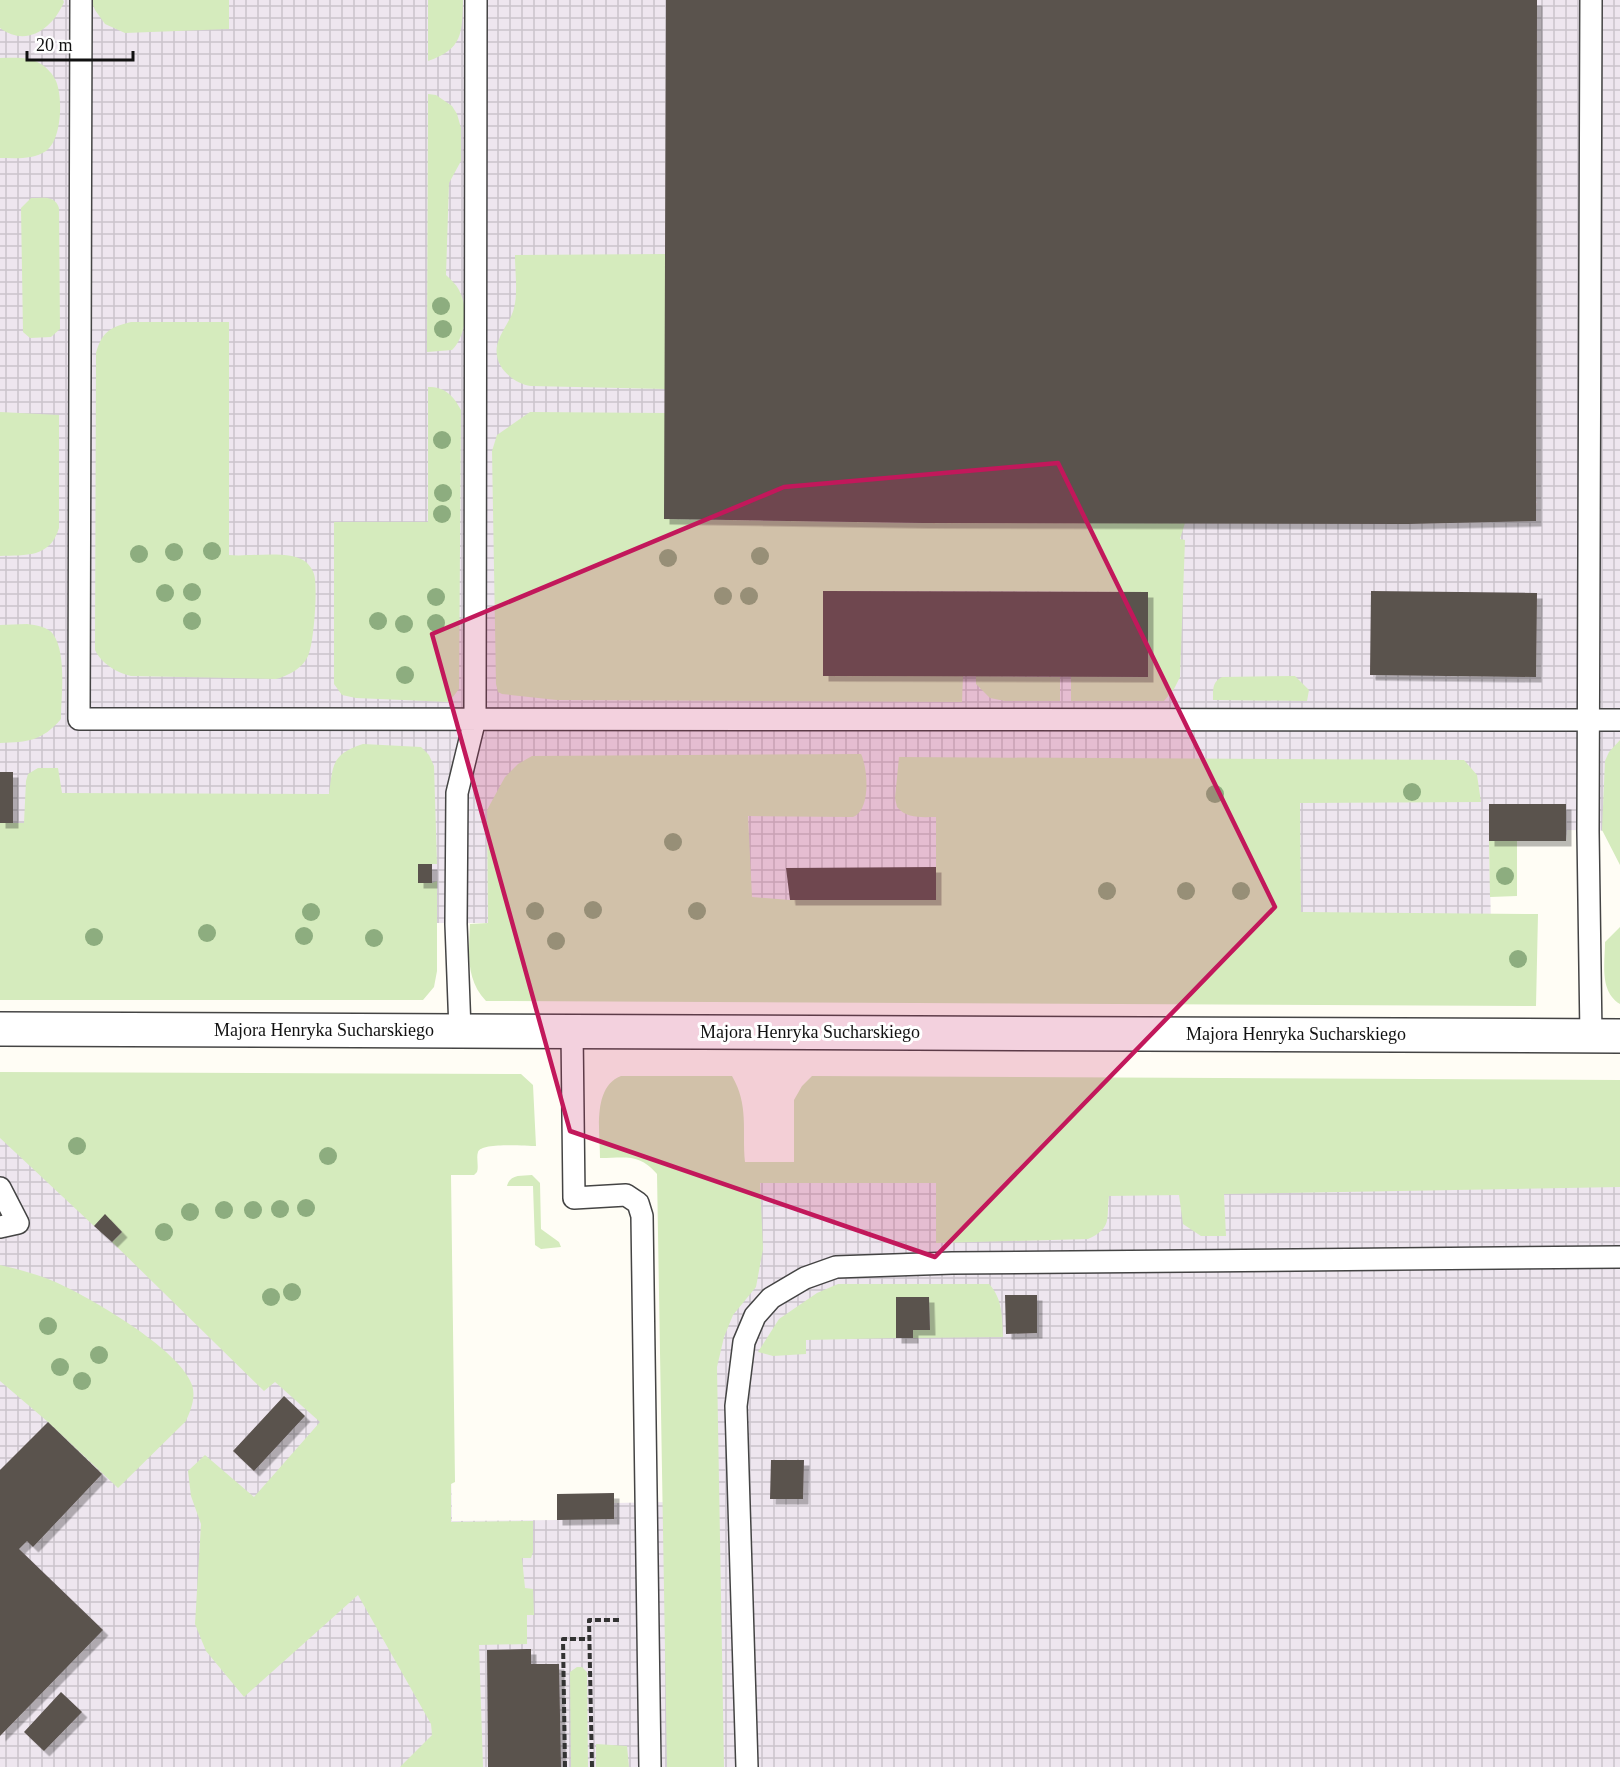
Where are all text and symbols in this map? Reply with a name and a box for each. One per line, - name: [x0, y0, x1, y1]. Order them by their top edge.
- scale bar: [27, 24, 134, 62]
- text: 20 m: [36, 35, 73, 55]
- street label: Majora Henryka Sucharskiego: [214, 1020, 434, 1040]
- street label: Majora Henryka Sucharskiego: [700, 1022, 920, 1042]
- street label: Majora Henryka Sucharskiego: [1186, 1024, 1406, 1044]

